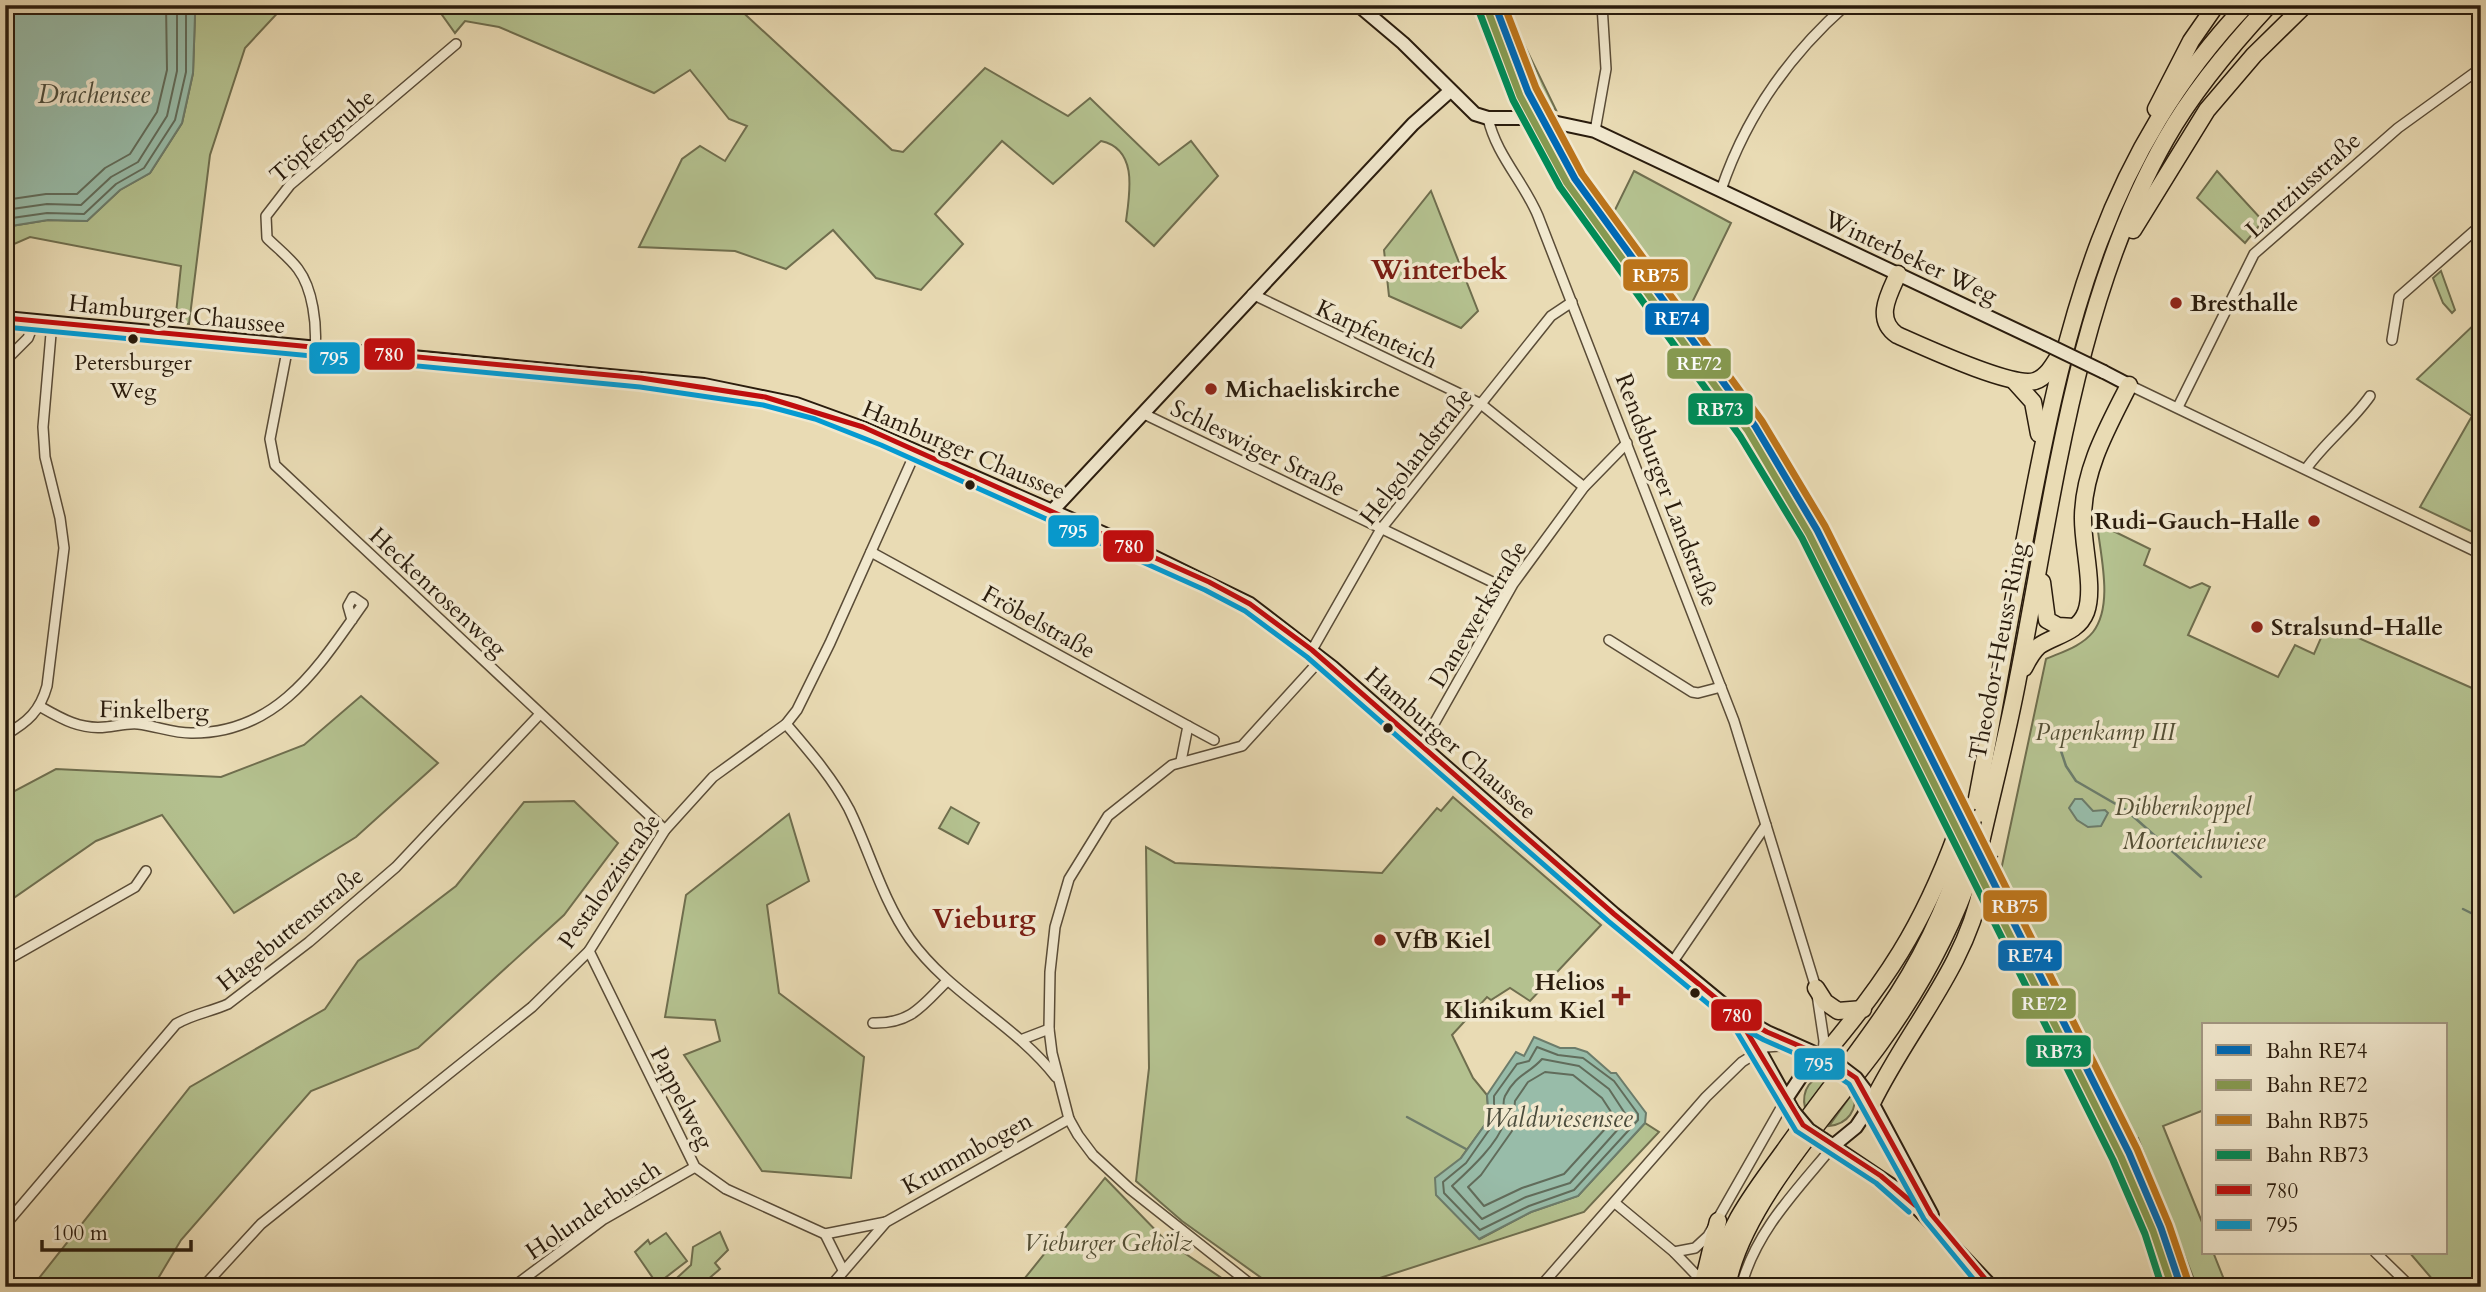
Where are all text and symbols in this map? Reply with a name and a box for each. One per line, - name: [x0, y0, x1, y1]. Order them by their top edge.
- water label: Drachensee: [38, 77, 151, 112]
- street label: Töpfergrube: [263, 81, 382, 191]
- street label: Lantziusstraße: [2239, 125, 2368, 246]
- street label: Winterbeker Weg: [1818, 202, 2003, 312]
- district label: Winterbek: [1370, 251, 1508, 289]
- line badge: RB75: [1622, 258, 1689, 292]
- text: RB75: [1632, 263, 1680, 289]
- street label: Hamburger Chaussee: [67, 287, 287, 342]
- place label: Bresthalle: [2190, 287, 2298, 320]
- street label: Karpfenteich: [1310, 292, 1443, 377]
- marker: Bresthalle: [2168, 295, 2184, 311]
- line badge: RE74: [1644, 302, 1710, 336]
- text: RE74: [1654, 306, 1700, 332]
- marker: Petersburger Weg: [126, 332, 140, 346]
- line badge: 780: [363, 337, 416, 371]
- line badge: 795: [308, 341, 361, 375]
- text: 780: [374, 342, 404, 368]
- text: 795: [319, 346, 349, 372]
- line badge: RE72: [1666, 347, 1732, 380]
- place label: Petersburger Weg: [74, 348, 193, 406]
- text: RE72: [1676, 351, 1722, 377]
- street label: Rendsburger Landstraße: [1607, 369, 1726, 612]
- place label: Michaeliskirche: [1225, 373, 1400, 406]
- marker: Michaeliskirche: [1203, 381, 1219, 397]
- street label: Helgolandstraße: [1352, 381, 1481, 532]
- street label: Schleswiger Straße: [1165, 392, 1351, 505]
- line badge: RB73: [1687, 392, 1754, 426]
- street label: Hamburger Chaussee: [857, 393, 1071, 508]
- text: RB73: [1696, 397, 1744, 423]
- unlabelled marker: [963, 478, 977, 492]
- place label: Rudi-Gauch-Halle: [2094, 505, 2300, 538]
- marker: Rudi-Gauch-Halle: [2306, 513, 2322, 529]
- line badge: 795: [1047, 514, 1100, 548]
- text: 795: [1058, 519, 1088, 545]
- street label: Heckenrosenweg: [362, 520, 514, 665]
- line badge: 780: [1102, 529, 1155, 563]
- text: 780: [1114, 534, 1144, 560]
- street label: Danewerkstraße: [1422, 535, 1535, 694]
- street label: Theodor-Heuss-Ring: [1961, 539, 2036, 763]
- street label: Fröbelstraße: [976, 578, 1102, 667]
- place label: Stralsund-Halle: [2271, 611, 2443, 644]
- marker: Stralsund-Halle: [2249, 619, 2265, 635]
- street label: Hamburger Chaussee: [1358, 659, 1544, 827]
- street label: Finkelberg: [99, 693, 210, 728]
- park label: Papenkamp III: [2035, 716, 2177, 749]
- unlabelled marker: [1381, 721, 1395, 735]
- park label: Dibbernkoppel: [2115, 791, 2253, 824]
- street label: Pestalozzistraße: [551, 807, 668, 956]
- park label: Moorteichwiese: [2122, 825, 2266, 858]
- street label: Hagebuttenstraße: [210, 860, 371, 999]
- line badge: RB75: [1982, 889, 2048, 923]
- text: RB75: [1991, 894, 2039, 920]
- district label: Vieburg: [932, 900, 1036, 938]
- place label: VfB Kiel: [1394, 924, 1491, 957]
- marker: VfB Kiel: [1372, 932, 1388, 948]
- line badge: RE74: [1997, 939, 2063, 972]
- text: RE74: [2007, 943, 2053, 969]
- place label: Helios Klinikum Kiel: [1444, 966, 1605, 1027]
- marker: Helios Klinikum Kiel: [1611, 986, 1631, 1006]
- unlabelled marker: [1688, 986, 1702, 1000]
- line badge: RE72: [2011, 987, 2077, 1020]
- text: RE72: [2021, 991, 2067, 1017]
- line badge: 780: [1710, 998, 1763, 1032]
- text: 780: [1722, 1003, 1752, 1029]
- legend: [2202, 1023, 2448, 1254]
- line badge: RB73: [2025, 1034, 2092, 1068]
- text: Bahn RE74: [2266, 1037, 2368, 1066]
- text: RB73: [2035, 1039, 2083, 1065]
- street label: Pappelweg: [642, 1041, 722, 1156]
- line badge: 795: [1793, 1047, 1846, 1081]
- text: 795: [1804, 1052, 1834, 1078]
- text: Bahn RE72: [2266, 1071, 2368, 1100]
- water label: Waldwiesensee: [1483, 1101, 1634, 1136]
- street label: Krummbogen: [896, 1104, 1039, 1203]
- text: Bahn RB75: [2266, 1107, 2369, 1136]
- text: Bahn RB73: [2266, 1141, 2369, 1170]
- street label: Holunderbusch: [519, 1153, 667, 1268]
- text: 780: [2266, 1177, 2298, 1206]
- scale bar: [42, 1208, 191, 1252]
- text: 795: [2266, 1211, 2298, 1240]
- text: 100 m: [52, 1219, 108, 1248]
- park label: Vieburger Gehölz: [1023, 1227, 1193, 1260]

